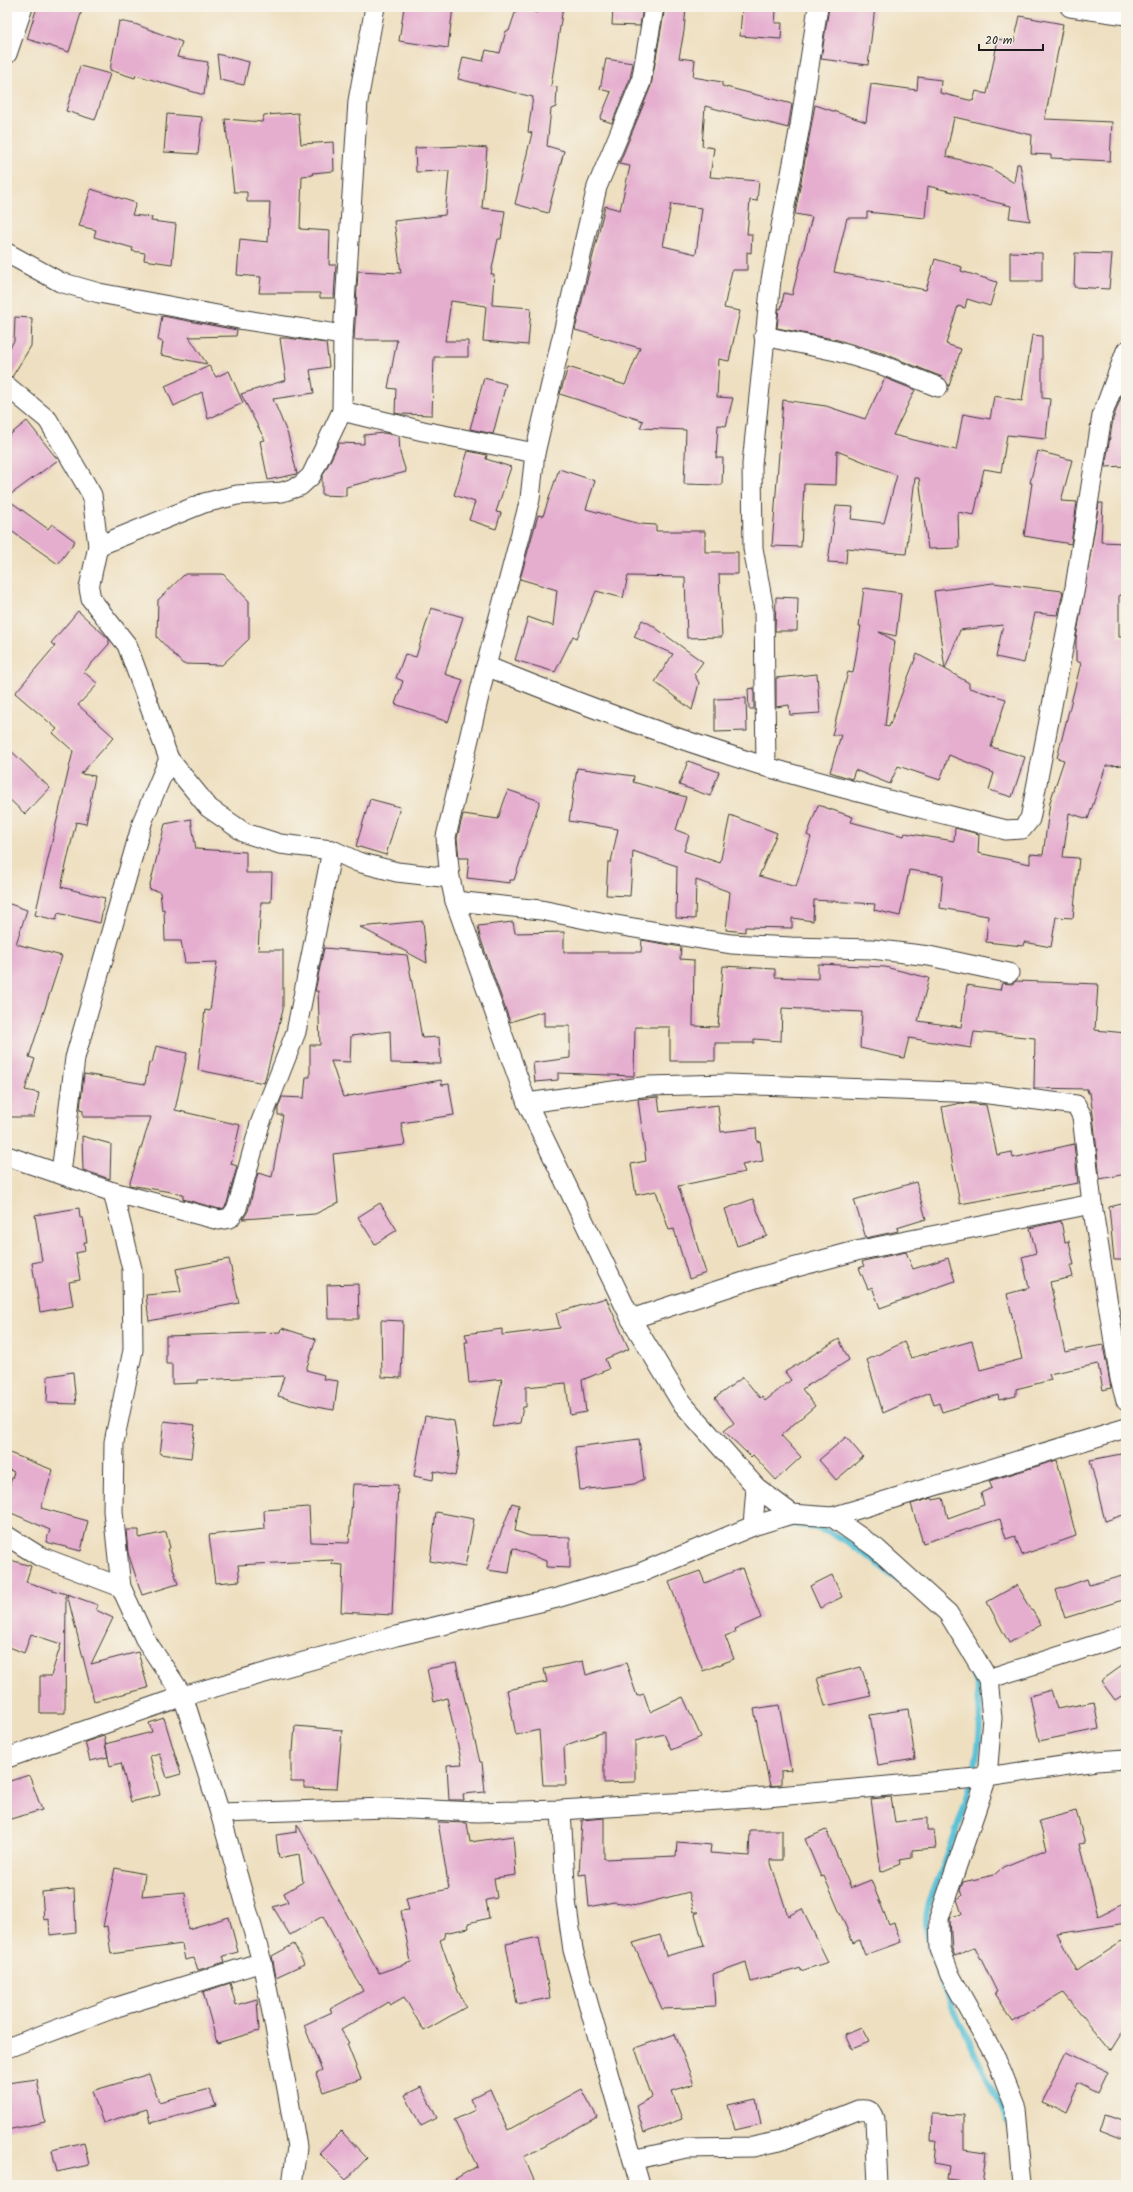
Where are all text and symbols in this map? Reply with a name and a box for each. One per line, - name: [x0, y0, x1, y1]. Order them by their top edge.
- scale bar: [979, 26, 1043, 52]
- text: 20 m: [985, 31, 1013, 50]

